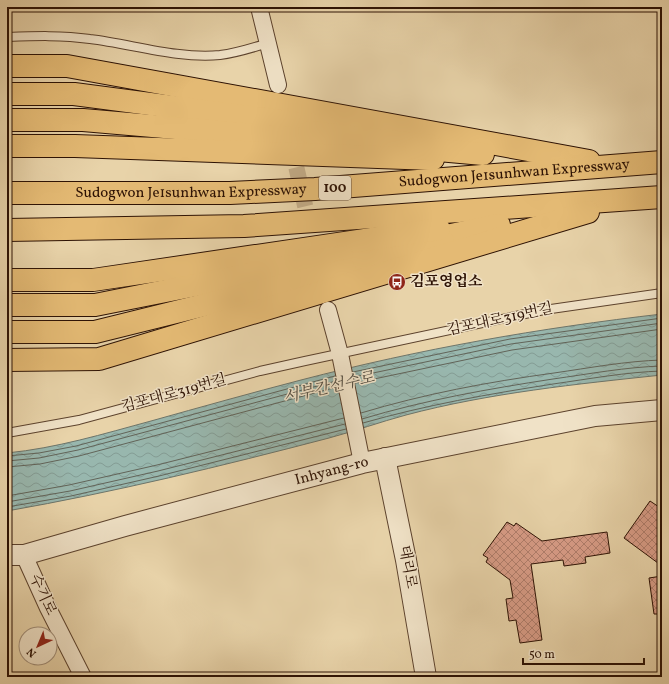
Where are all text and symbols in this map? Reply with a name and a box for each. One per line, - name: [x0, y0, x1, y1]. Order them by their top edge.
- street label: Sudogwon Je1sunhwan Expressway: [398, 154, 631, 193]
- road number: 100: [319, 176, 351, 200]
- street label: Sudogwon Je1sunhwan Expressway: [75, 179, 307, 204]
- bus stop icon: 김포영업소: [387, 272, 407, 292]
- place label: 김포영업소: [410, 272, 483, 293]
- street label: 김포대로319번길: [445, 298, 555, 342]
- water label: 서부간선수로: [281, 367, 377, 409]
- street label: 김포대로319번길: [119, 370, 229, 418]
- street label: Inhyang-ro: [293, 451, 370, 491]
- street label: 태리로: [393, 544, 421, 591]
- street label: 수기로: [23, 571, 61, 620]
- north arrow: [18, 626, 58, 666]
- scale bar: [523, 640, 644, 666]
- text: N: [24, 644, 40, 660]
- text: 50 m: [529, 647, 555, 663]

